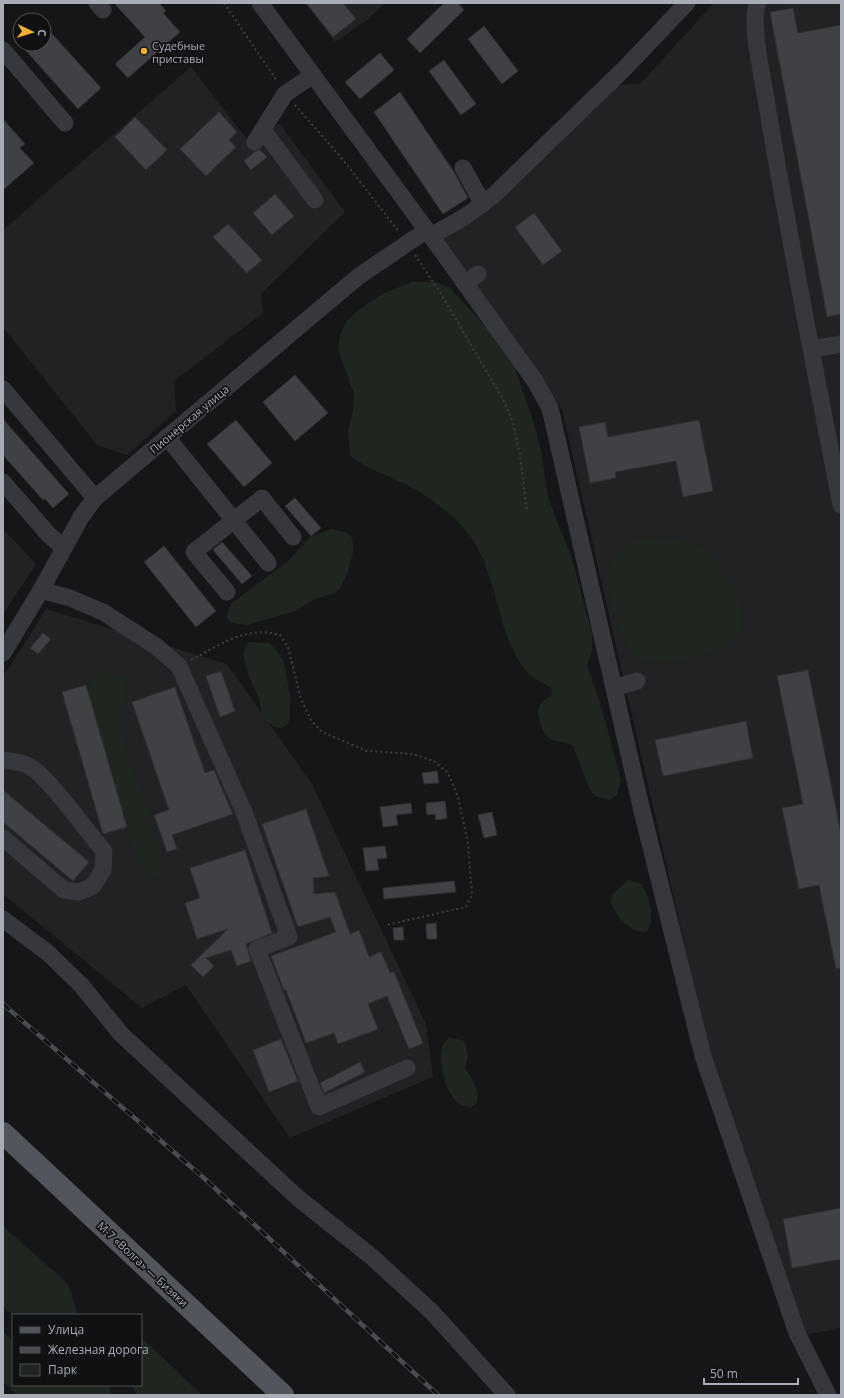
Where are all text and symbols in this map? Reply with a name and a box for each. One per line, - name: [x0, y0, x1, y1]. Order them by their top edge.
- north arrow: [12, 12, 52, 52]
- text: С: [35, 29, 50, 37]
- place label: Судебные приставы: [152, 38, 205, 66]
- marker: Судебные приставы: [139, 46, 149, 56]
- street label: Пионерская улица: [146, 381, 232, 457]
- street label: М-7 «Волга» — Бизяки: [94, 1218, 192, 1310]
- legend: [12, 1314, 142, 1386]
- text: Улица: [48, 1321, 84, 1338]
- text: Железная дорога: [48, 1341, 149, 1358]
- scale bar: [704, 1360, 798, 1386]
- text: Парк: [48, 1361, 78, 1378]
- text: 50 m: [710, 1365, 738, 1382]

